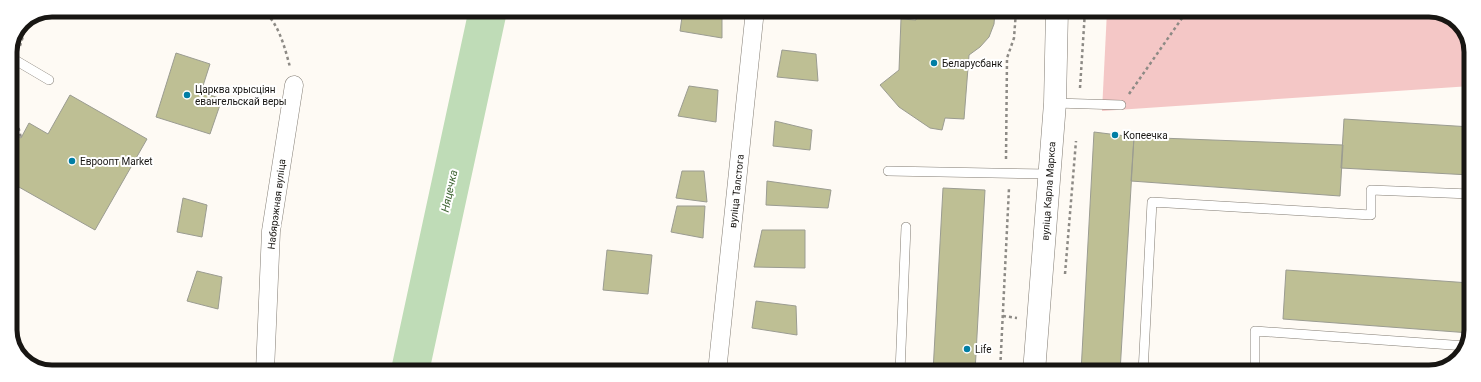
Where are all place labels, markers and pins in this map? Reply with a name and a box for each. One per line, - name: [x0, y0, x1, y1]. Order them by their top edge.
- marker: Беларусбанк: [929, 58, 939, 68]
- place label: Беларусбанк: [942, 58, 1003, 69]
- place label: Царква хрысціян евангельскай веры: [195, 84, 287, 107]
- marker: Царква хрысціян евангельскай веры: [182, 90, 192, 100]
- marker: Копеечка: [1110, 130, 1120, 140]
- place label: Копеечка: [1123, 130, 1168, 141]
- marker: Евроопт Market: [67, 156, 77, 166]
- place label: Евроопт Market: [80, 156, 153, 167]
- marker: Life: [962, 344, 972, 354]
- place label: Life: [975, 344, 991, 355]

